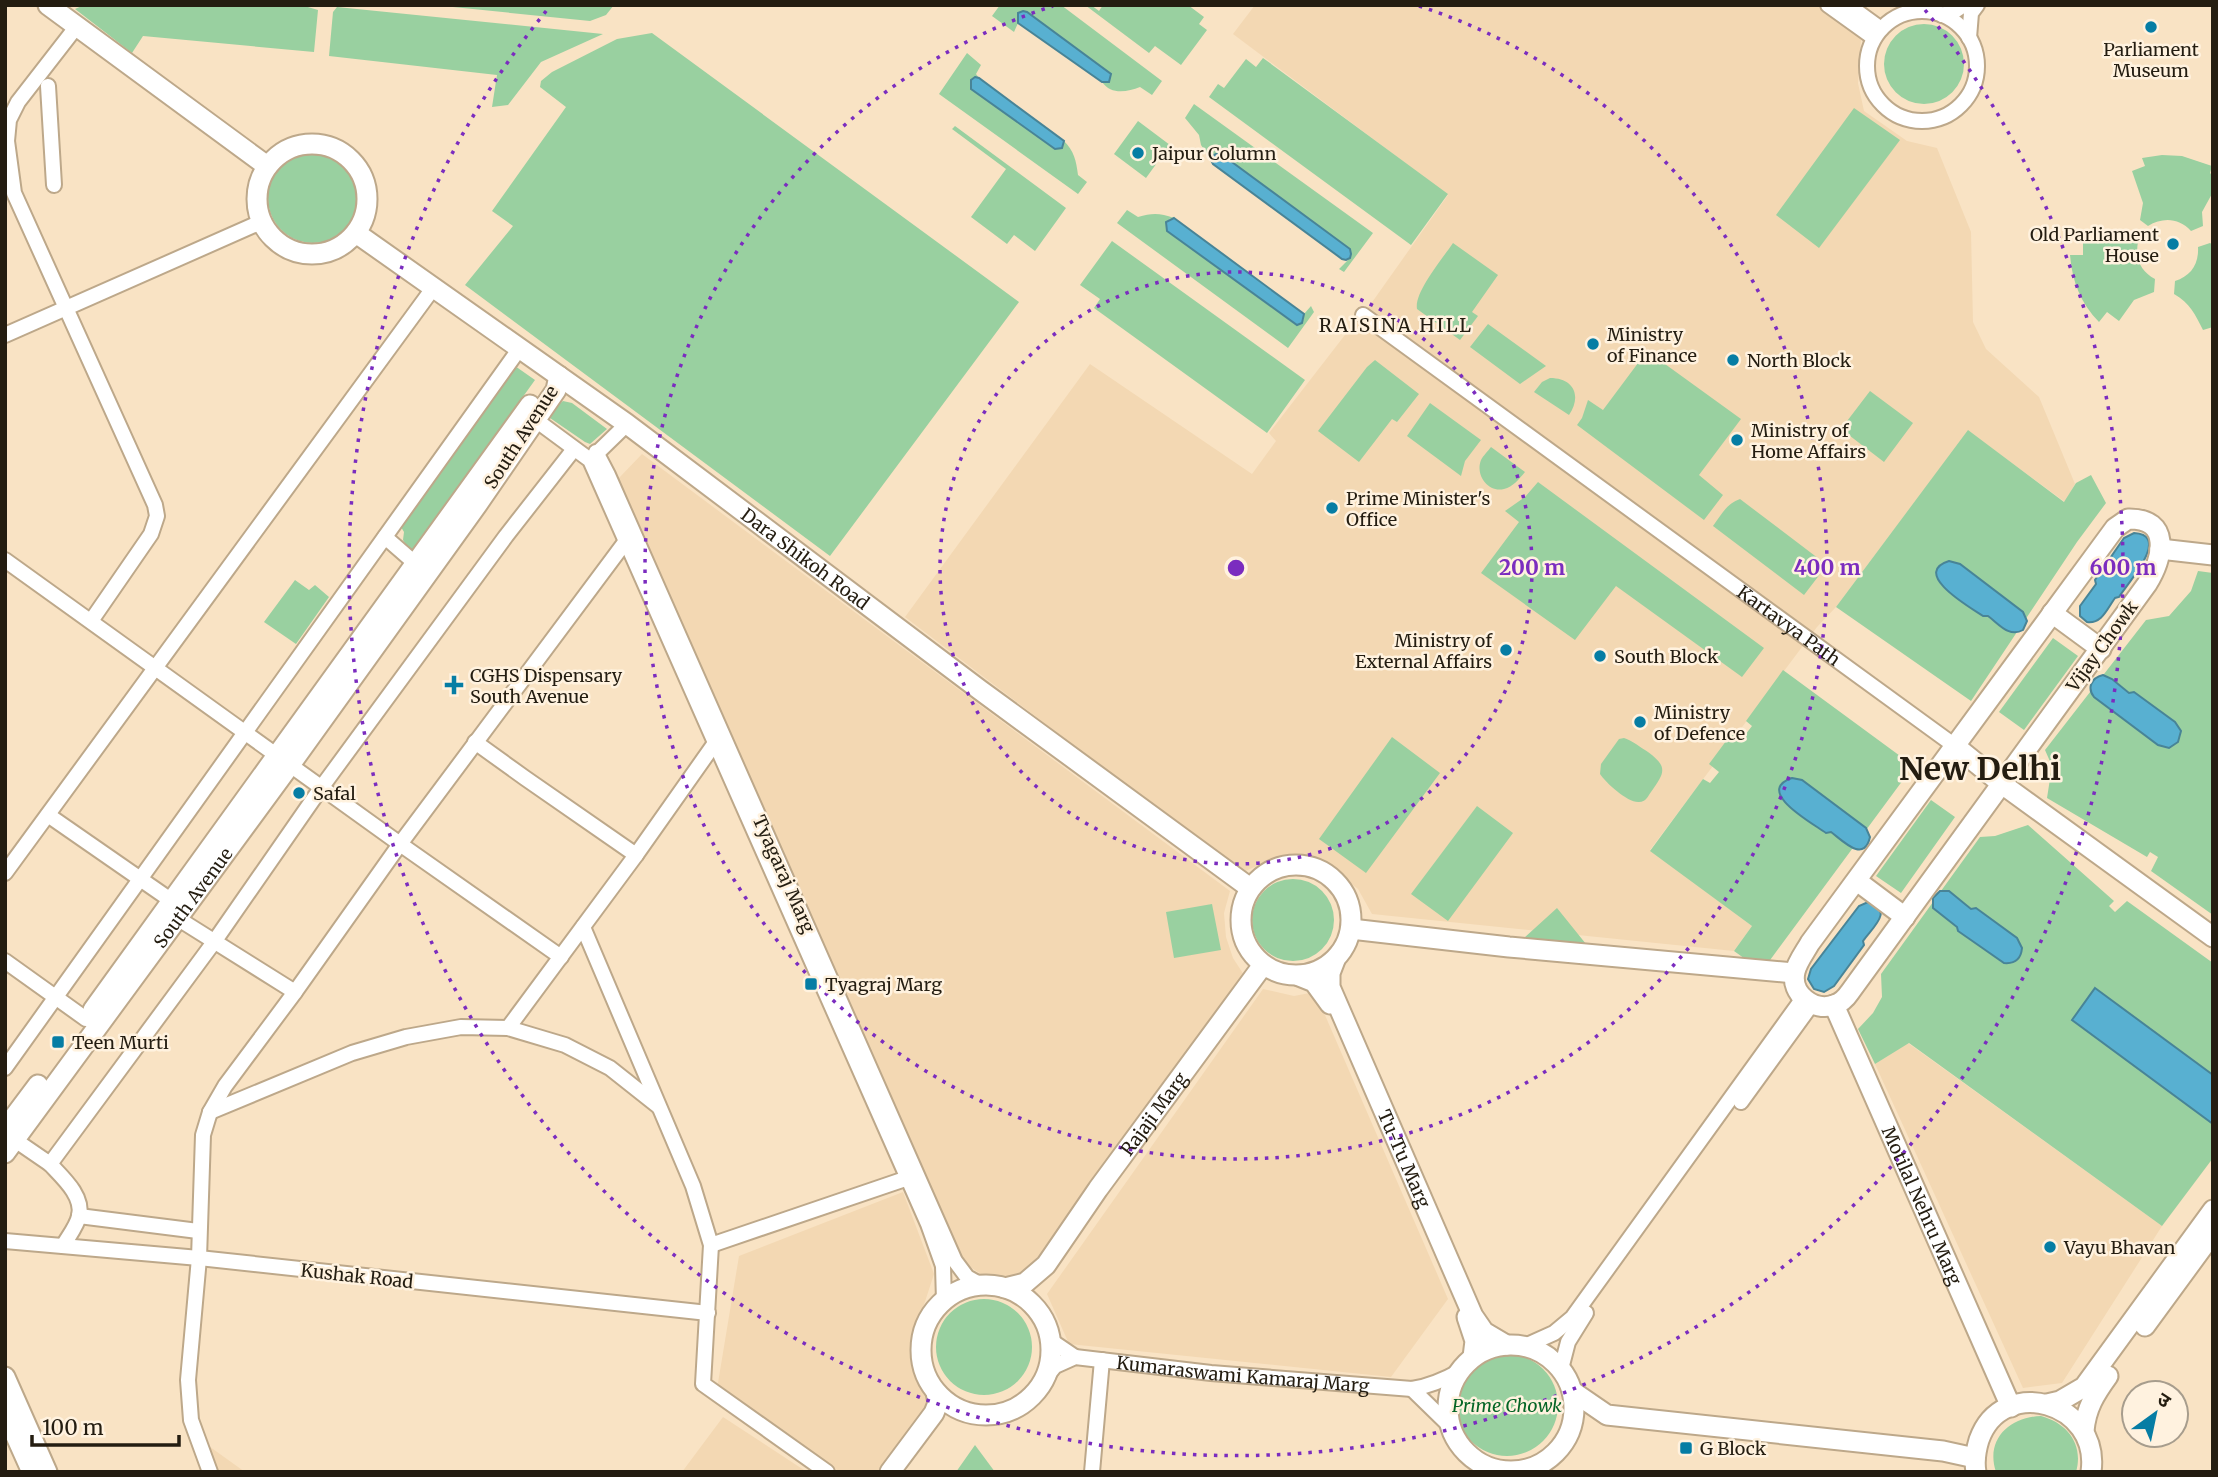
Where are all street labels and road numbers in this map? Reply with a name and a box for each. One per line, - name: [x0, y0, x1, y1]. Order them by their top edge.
- street label: South Avenue: [479, 381, 563, 493]
- street label: Dara Shikoh Road: [737, 503, 874, 614]
- street label: Kartavya Path: [1733, 580, 1845, 670]
- street label: Vijay Chowk: [2061, 595, 2143, 697]
- street label: Tyagaraj Marg: [748, 812, 820, 937]
- street label: South Avenue: [148, 843, 237, 952]
- street label: Rajaji Marg: [1115, 1067, 1192, 1160]
- street label: Tu-Tu Marg: [1373, 1106, 1436, 1211]
- street label: Motilal Nehru Marg: [1877, 1122, 1967, 1288]
- street label: Kushak Road: [300, 1259, 415, 1293]
- street label: Kumaraswami Kamaraj Marg: [1115, 1350, 1370, 1397]

